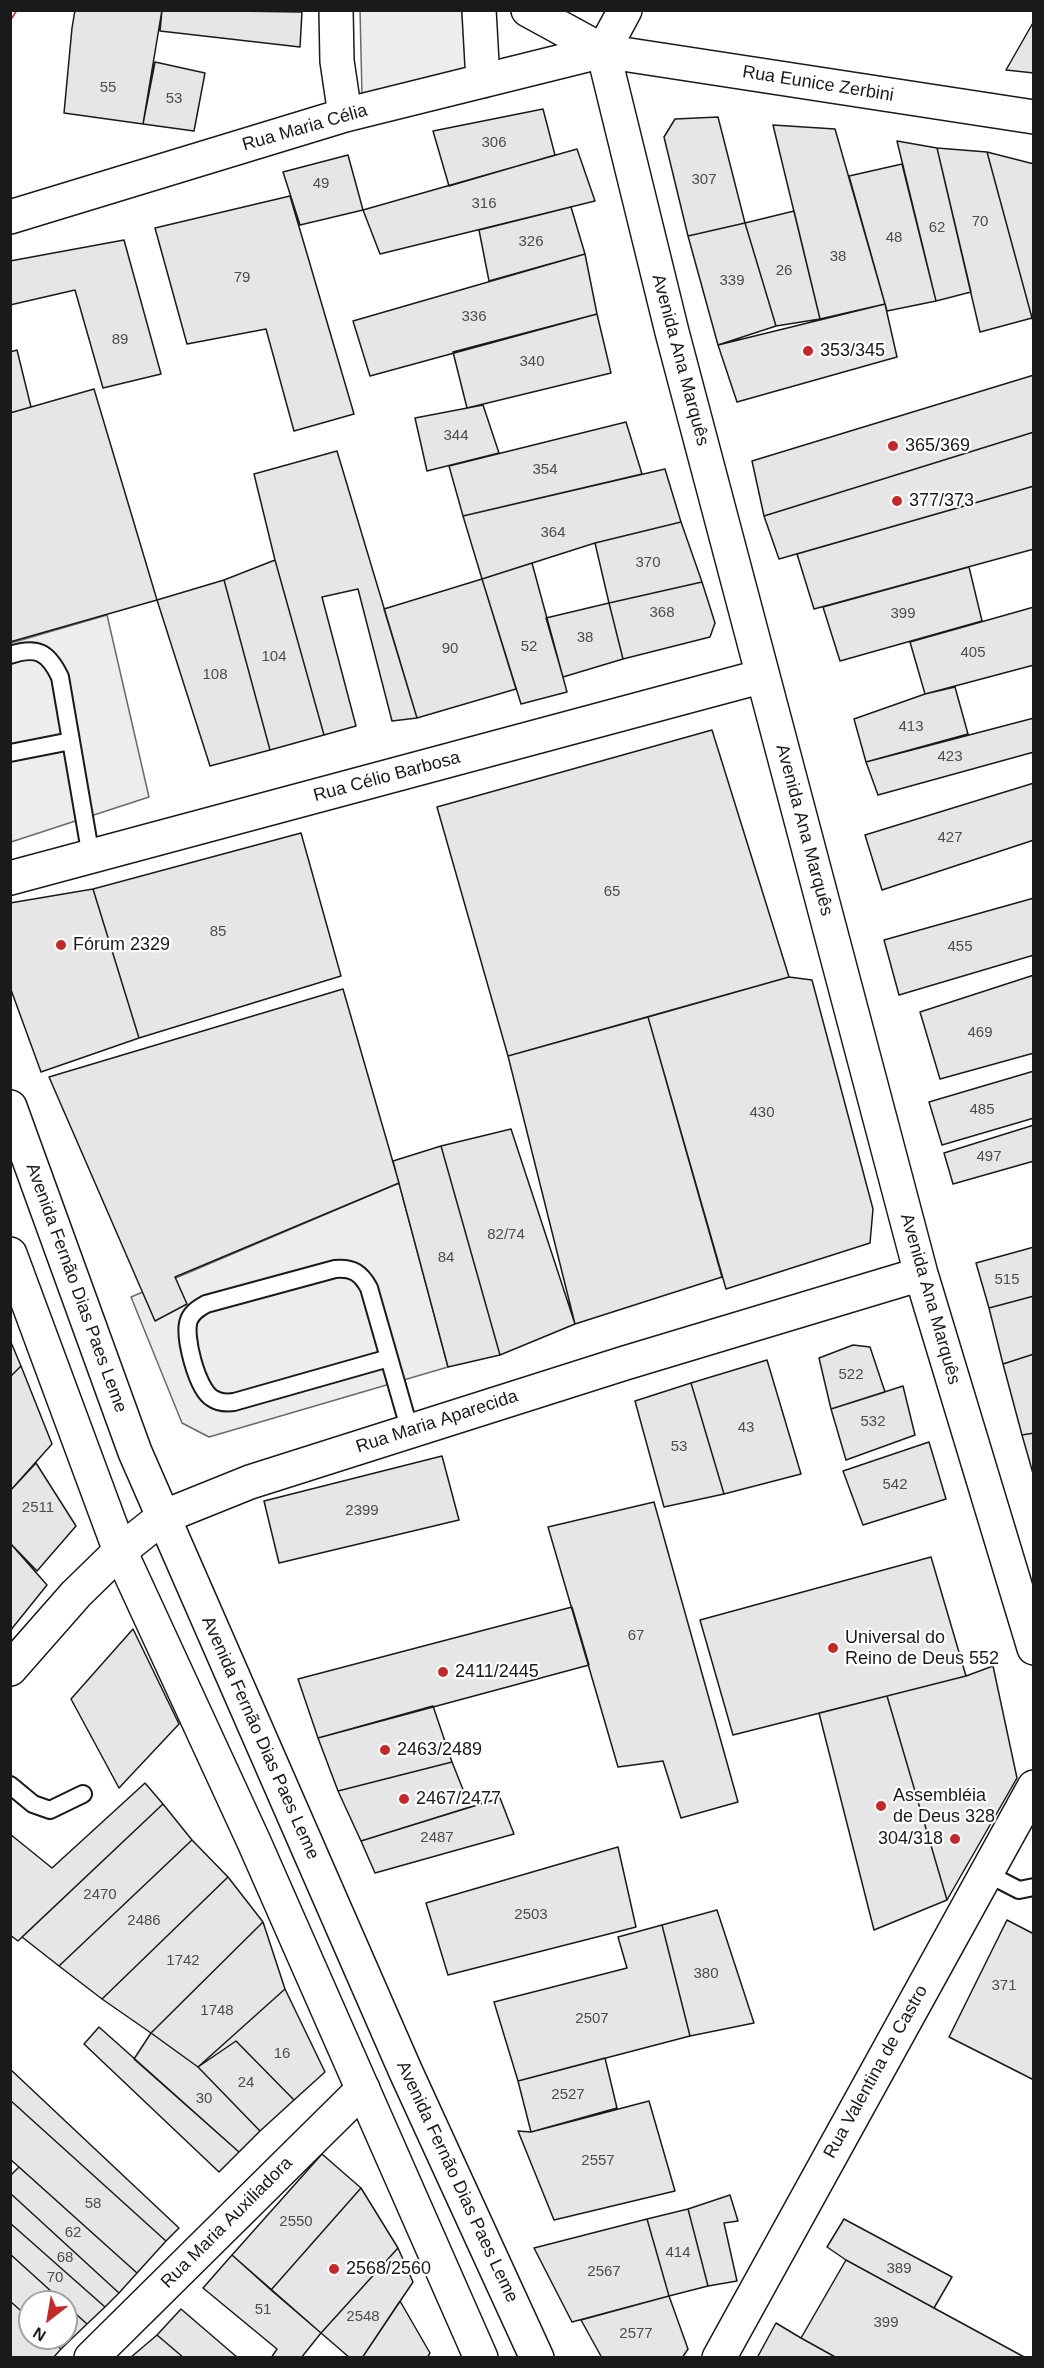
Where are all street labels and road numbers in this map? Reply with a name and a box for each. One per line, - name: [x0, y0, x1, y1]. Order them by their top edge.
- street label: Rua Eunice Zerbini: [741, 61, 895, 107]
- street label: Rua Maria Célia: [240, 100, 370, 156]
- street label: Avenida Ana Marquês: [647, 272, 713, 448]
- street label: Avenida Ana Marquês: [771, 742, 837, 918]
- street label: Rua Célio Barbosa: [311, 747, 463, 807]
- street label: Avenida Fernão Dias Paes Leme: [21, 1160, 131, 1416]
- street label: Avenida Ana Marquês: [895, 1211, 965, 1387]
- street label: Rua Maria Aparecida: [353, 1386, 521, 1458]
- street label: Avenida Fernão Dias Paes Leme: [196, 1613, 324, 1863]
- street label: Rua Valentina de Castro: [819, 1982, 933, 2162]
- street label: Avenida Fernão Dias Paes Leme: [391, 2058, 523, 2306]
- street label: Rua Maria Auxiliadora: [157, 2153, 297, 2293]

